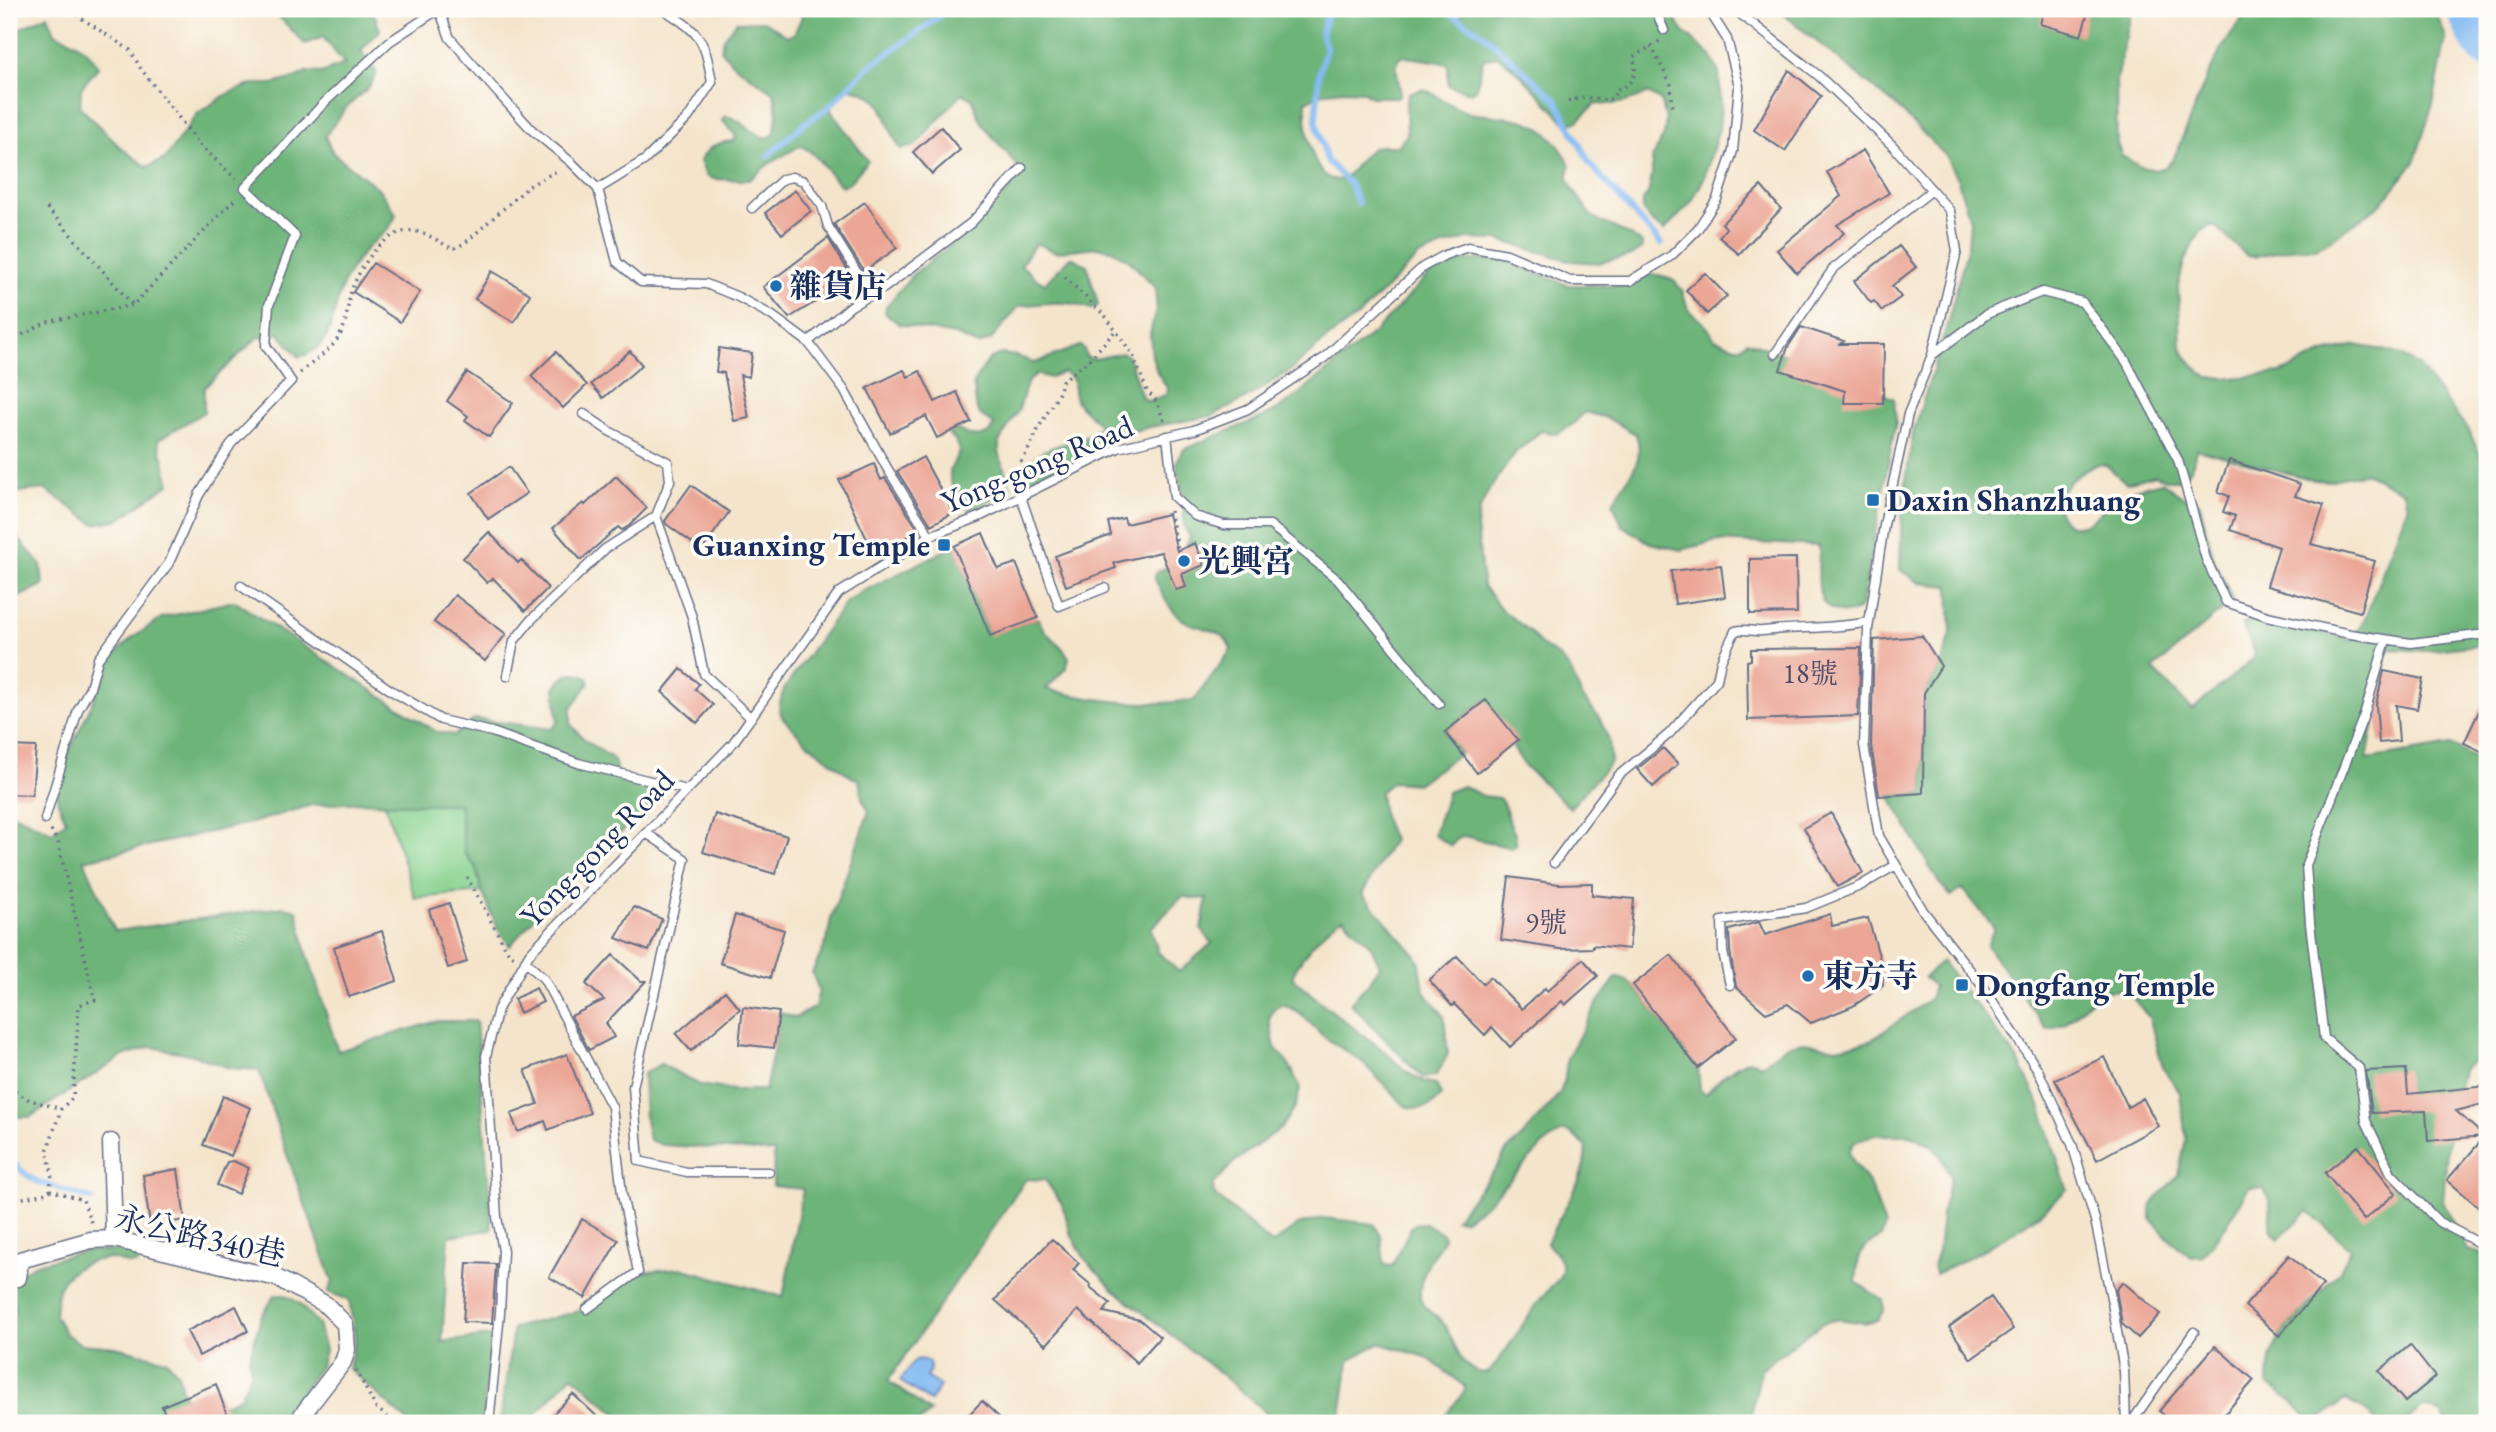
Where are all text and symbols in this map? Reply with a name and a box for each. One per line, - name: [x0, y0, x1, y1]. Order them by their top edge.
- place label: 雜貨店: [790, 265, 886, 307]
- marker: 雜貨店: [768, 278, 784, 294]
- street label: Yong-gong Road: [935, 404, 1140, 523]
- place label: Daxin Shanzhuang: [1887, 479, 2141, 521]
- marker: Daxin Shanzhuang: [1865, 492, 1881, 508]
- place label: Guanxing Temple: [693, 524, 930, 566]
- marker: Guanxing Temple: [936, 537, 952, 553]
- place label: 光興宮: [1198, 540, 1294, 582]
- marker: 光興宮: [1176, 553, 1192, 569]
- house number: 18號: [1783, 655, 1837, 691]
- street label: Yong-gong Road: [511, 759, 684, 936]
- house number: 9號: [1525, 904, 1567, 940]
- place label: 東方寺: [1822, 955, 1918, 997]
- place label: Dongfang Temple: [1976, 964, 2215, 1006]
- marker: 東方寺: [1800, 968, 1816, 984]
- marker: Dongfang Temple: [1954, 977, 1970, 993]
- street label: 永公路340巷: [110, 1196, 290, 1276]

